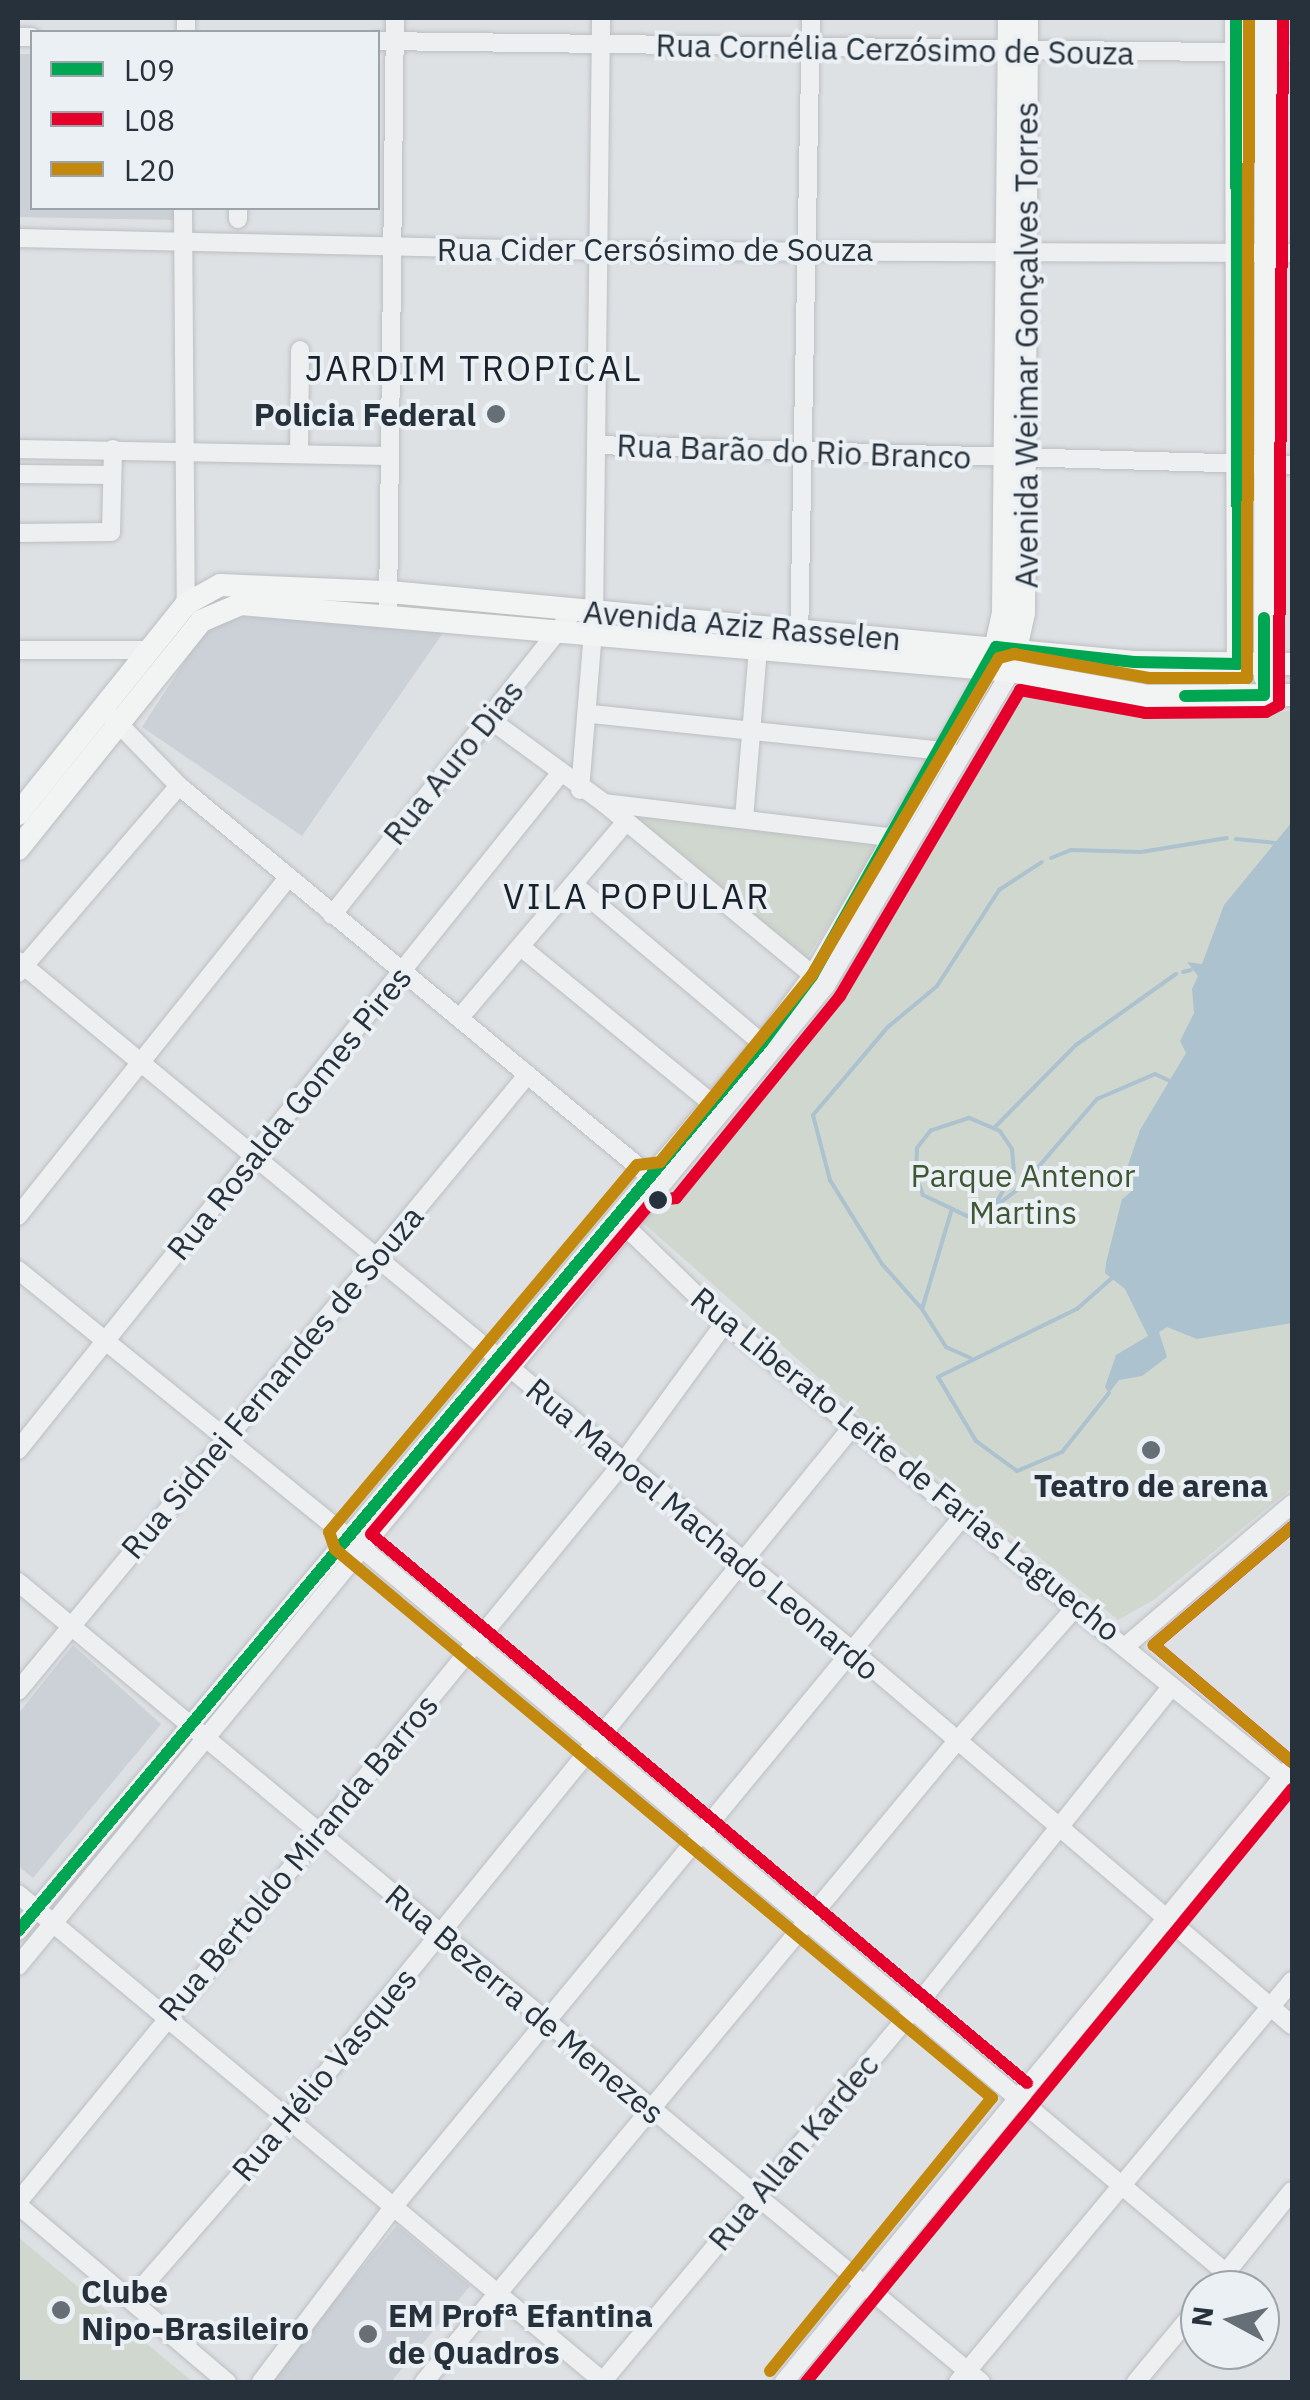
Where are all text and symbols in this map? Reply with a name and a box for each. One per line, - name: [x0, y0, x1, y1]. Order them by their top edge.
- street label: Rua Cornélia Cerzósimo de Souza: [655, 26, 1135, 72]
- legend: [30, 30, 380, 210]
- text: L09: [124, 50, 175, 89]
- text: L08: [124, 100, 175, 139]
- street label: Avenida Weimar Gonçalves Torres: [1007, 102, 1045, 588]
- text: L20: [124, 150, 175, 189]
- street label: Rua Cider Cersósimo de Souza: [437, 230, 873, 268]
- district label: JARDIM TROPICAL: [305, 347, 643, 389]
- place label: Policia Federal: [254, 395, 476, 433]
- marker: Policia Federal: [485, 403, 507, 425]
- street label: Rua Barão do Rio Branco: [616, 426, 972, 476]
- street label: Avenida Aziz Rasselen: [582, 592, 902, 658]
- street label: Rua Auro Dias: [375, 672, 531, 852]
- district label: VILA POPULAR: [503, 875, 771, 917]
- street label: Rua Rosalda Gomes Pires: [159, 958, 419, 1268]
- park label: Parque Antenor Martins: [911, 1157, 1135, 1232]
- unlabelled marker: [648, 1190, 668, 1210]
- street label: Rua Sidnei Fernandes de Souza: [113, 1198, 431, 1566]
- street label: Rua Liberato Leite de Farias Laguecho: [684, 1279, 1128, 1649]
- street label: Rua Manoel Machado Leonardo: [519, 1370, 887, 1688]
- marker: Teatro de arena: [1140, 1439, 1162, 1461]
- place label: Teatro de arena: [1034, 1466, 1268, 1504]
- street label: Rua Bertoldo Miranda Barros: [150, 1686, 446, 2028]
- street label: Rua Bezerra de Menezes: [378, 1876, 672, 2132]
- street label: Rua Hélio Vasques: [224, 1959, 424, 2189]
- street label: Rua Allan Kardec: [700, 2046, 886, 2258]
- north arrow: [1180, 2270, 1280, 2370]
- place label: Clube Nipo-Brasileiro: [81, 2273, 309, 2348]
- place label: EM Profª Efantina de Quadros: [388, 2297, 653, 2372]
- marker: Clube Nipo-Brasileiro: [50, 2299, 72, 2321]
- text: N: [1182, 2304, 1221, 2329]
- marker: EM Profª Efantina de Quadros: [357, 2323, 379, 2345]

